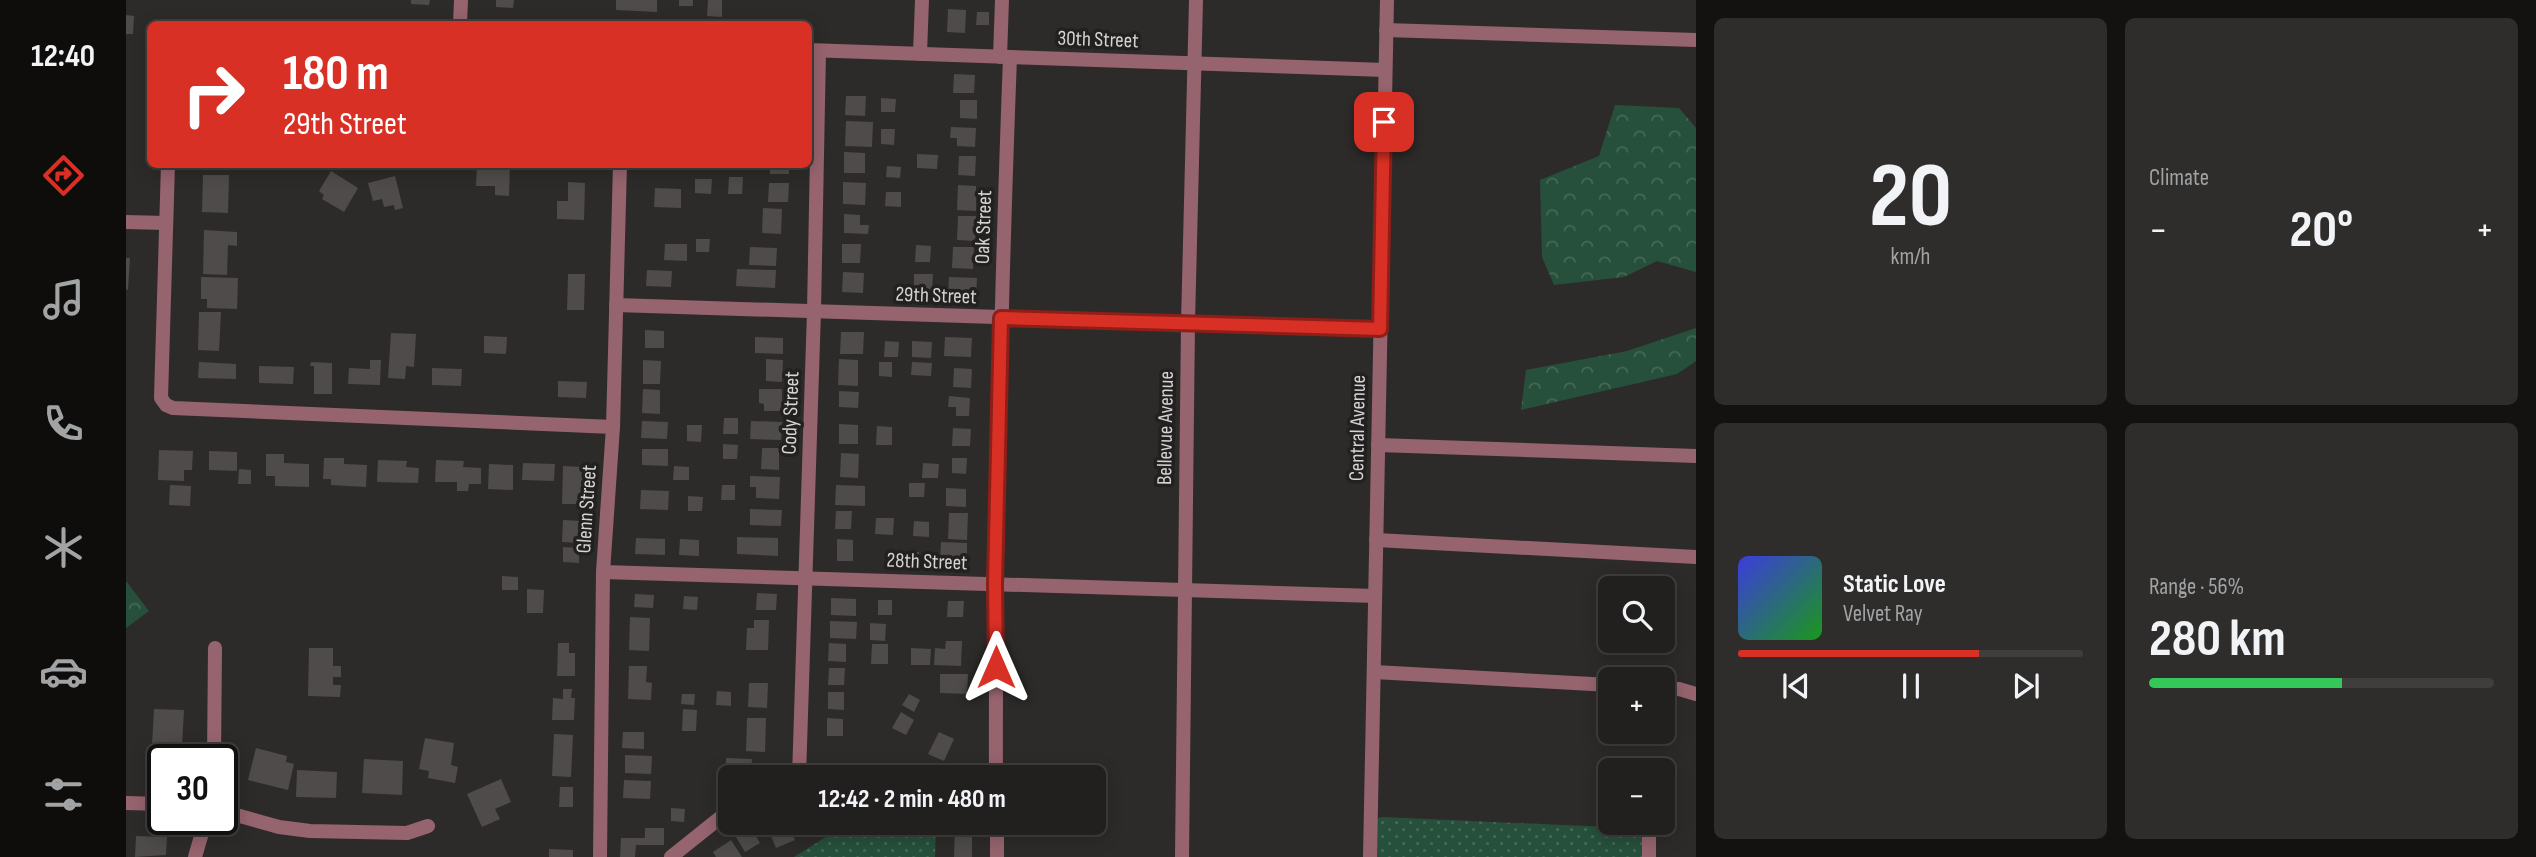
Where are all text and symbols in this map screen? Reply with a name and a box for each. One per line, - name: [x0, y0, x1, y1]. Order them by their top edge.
- street label: 30th Street: [1057, 26, 1139, 53]
- text: 12:40: [31, 37, 95, 76]
- text: 180 m: [283, 45, 389, 104]
- icon: right: [168, 49, 259, 140]
- pin: [1354, 92, 1414, 152]
- icon: arrive: [1365, 103, 1403, 141]
- text: 29th Street: [283, 105, 407, 144]
- text: 20: [1869, 143, 1952, 252]
- icon: directions: [39, 151, 88, 200]
- text: Climate: [2149, 164, 2209, 192]
- street label: Oak Street: [970, 190, 997, 264]
- text: 20°: [2290, 199, 2353, 262]
- text: −: [2149, 208, 2168, 253]
- text: +: [2475, 208, 2494, 253]
- text: km/h: [1891, 243, 1930, 271]
- icon: music: [39, 275, 88, 324]
- street label: 29th Street: [895, 282, 977, 309]
- street label: Cody Street: [777, 371, 804, 455]
- street label: Bellevue Avenue: [1152, 371, 1179, 485]
- street label: Central Avenue: [1344, 375, 1371, 481]
- icon: phone: [39, 399, 88, 448]
- street label: Glenn Street: [571, 464, 602, 554]
- icon: climate: [39, 523, 88, 572]
- street label: 28th Street: [886, 548, 968, 575]
- text: Static Love: [1843, 569, 1946, 600]
- text: Range · 56%: [2149, 573, 2244, 601]
- map controls: [1598, 576, 1675, 835]
- button: search: [1598, 576, 1675, 653]
- text: Velvet Ray: [1843, 600, 1923, 628]
- text: 280 km: [2149, 608, 2286, 671]
- position arrow: [959, 630, 1033, 704]
- icon: car: [39, 647, 88, 696]
- button: +: [1598, 667, 1675, 744]
- icon: previous: [1777, 667, 1815, 705]
- icon: pause: [1892, 667, 1930, 705]
- icon: next: [2007, 667, 2045, 705]
- speed limit sign: 30: [147, 744, 238, 835]
- button: −: [1598, 758, 1675, 835]
- icon: filters: [39, 770, 88, 819]
- text: 12:42 · 2 min · 480 m: [818, 784, 1006, 815]

